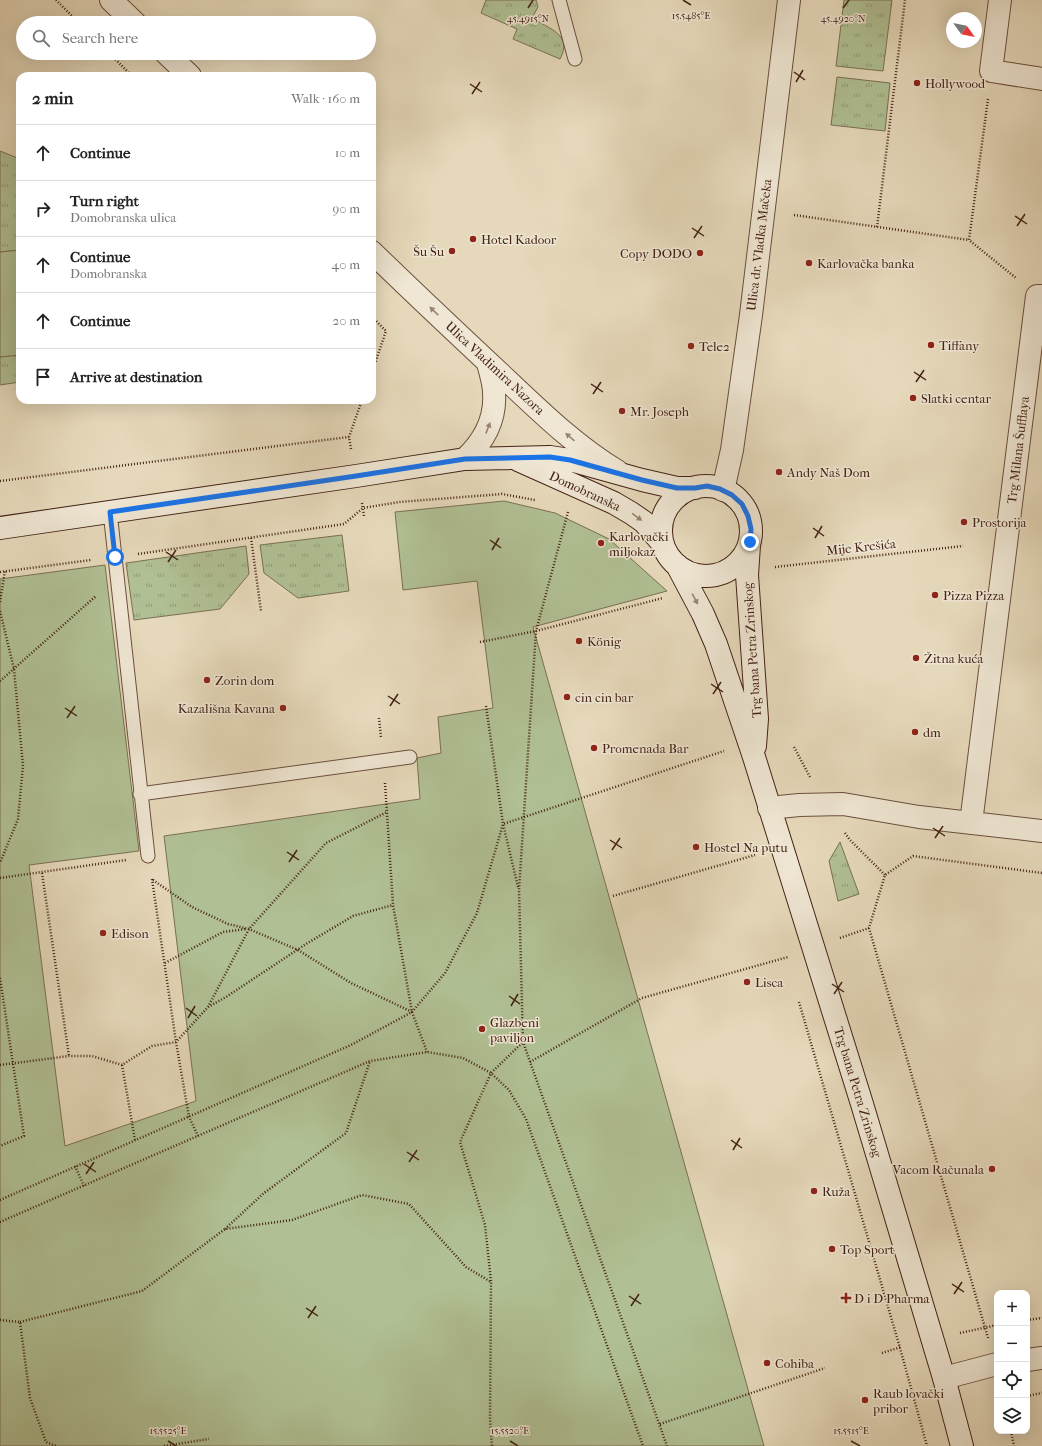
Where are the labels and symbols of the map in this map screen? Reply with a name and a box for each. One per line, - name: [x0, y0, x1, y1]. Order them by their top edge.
- text: 15.5485°E: [672, 10, 710, 22]
- north arrow: [946, 12, 982, 48]
- text: 45.4915°N: [507, 13, 550, 25]
- text: 45.4920°N: [820, 13, 866, 25]
- place label: Hollywood: [925, 76, 986, 91]
- marker: Hollywood: [912, 78, 922, 88]
- street label: Ulica dr. Vladka Mačeka: [743, 177, 775, 312]
- place label: Hotel Kadoor: [481, 232, 557, 247]
- marker: Hotel Kadoor: [468, 234, 478, 244]
- place label: Šu Šu: [413, 244, 445, 259]
- marker: Šu Šu: [447, 246, 457, 256]
- place label: Copy DODO: [620, 246, 692, 261]
- marker: Copy DODO: [695, 248, 705, 258]
- place label: Karlovačka banka: [817, 256, 915, 271]
- marker: Karlovačka banka: [804, 258, 814, 268]
- one-way arrow: [429, 307, 438, 316]
- street label: Ulica Vladimira Nazora: [443, 318, 548, 418]
- place label: Tiffany: [939, 338, 980, 353]
- place label: Tele2: [699, 339, 730, 354]
- marker: Tiffany: [926, 340, 936, 350]
- marker: Tele2: [686, 341, 696, 351]
- place label: Slatki centar: [921, 391, 992, 406]
- marker: Slatki centar: [908, 393, 918, 403]
- street label: Trg Milana Šufflaya: [1004, 394, 1032, 505]
- place label: Mr. Joseph: [630, 404, 690, 419]
- marker: Mr. Joseph: [617, 406, 627, 416]
- one-way arrow: [485, 421, 491, 433]
- one-way arrow: [565, 433, 575, 442]
- place label: Andy Naš Dom: [786, 465, 870, 480]
- marker: Andy Naš Dom: [774, 467, 784, 477]
- street label: Domobranska: [547, 468, 624, 514]
- one-way arrow: [631, 513, 642, 521]
- place label: Prostorija: [972, 515, 1027, 530]
- marker: Prostorija: [959, 517, 969, 527]
- place label: Karlovački miljokaz: [609, 529, 669, 559]
- route end: [741, 533, 759, 551]
- street label: Mije Krešića: [825, 536, 897, 558]
- marker: Karlovački miljokaz: [596, 538, 606, 548]
- route start: [106, 548, 124, 566]
- street label: Trg bana Petra Zrinskog: [740, 581, 764, 718]
- place label: Pizza Pizza: [943, 588, 1005, 603]
- marker: Pizza Pizza: [930, 590, 940, 600]
- one-way arrow: [692, 593, 699, 605]
- place label: König: [587, 634, 622, 649]
- marker: König: [574, 636, 584, 646]
- place label: Žitna kuća: [924, 651, 984, 666]
- marker: Žitna kuća: [911, 653, 921, 663]
- place label: Zorin dom: [215, 673, 275, 688]
- marker: Zorin dom: [202, 675, 212, 685]
- place label: cin cin bar: [575, 690, 634, 705]
- marker: cin cin bar: [562, 692, 572, 702]
- place label: Kazališna Kavana: [178, 701, 276, 716]
- marker: Kazališna Kavana: [278, 703, 288, 713]
- place label: dm: [923, 725, 941, 740]
- marker: dm: [910, 727, 920, 737]
- place label: Promenada Bar: [602, 741, 689, 756]
- marker: Promenada Bar: [589, 743, 599, 753]
- place label: Hostel Na putu: [704, 840, 788, 855]
- marker: Hostel Na putu: [691, 842, 701, 852]
- place label: Edison: [111, 926, 149, 941]
- marker: Edison: [98, 928, 108, 938]
- place label: Lisca: [755, 975, 784, 990]
- marker: Lisca: [742, 977, 752, 987]
- place label: Glazbeni paviljon: [489, 1015, 539, 1045]
- marker: Glazbeni paviljon: [477, 1024, 487, 1034]
- street label: Trg bana Petra Zrinskog: [831, 1025, 885, 1160]
- place label: Vacom Računala: [892, 1162, 985, 1177]
- marker: Vacom Računala: [987, 1164, 997, 1174]
- place label: Ruža: [822, 1184, 851, 1199]
- marker: Ruža: [809, 1186, 819, 1196]
- place label: Top Sport: [840, 1242, 895, 1257]
- marker: Top Sport: [827, 1244, 837, 1254]
- place label: D i D Pharma: [854, 1291, 931, 1306]
- marker: D i D Pharma: [841, 1293, 851, 1303]
- place label: Cohiba: [775, 1356, 815, 1371]
- marker: Cohiba: [762, 1358, 772, 1368]
- place label: Raub lovački pribor: [872, 1386, 944, 1416]
- marker: Raub lovački pribor: [860, 1395, 870, 1405]
- text: 15.5525°E: [149, 1425, 187, 1437]
- text: 15.5520°E: [491, 1425, 529, 1437]
- text: 15.5515°E: [833, 1425, 869, 1437]

